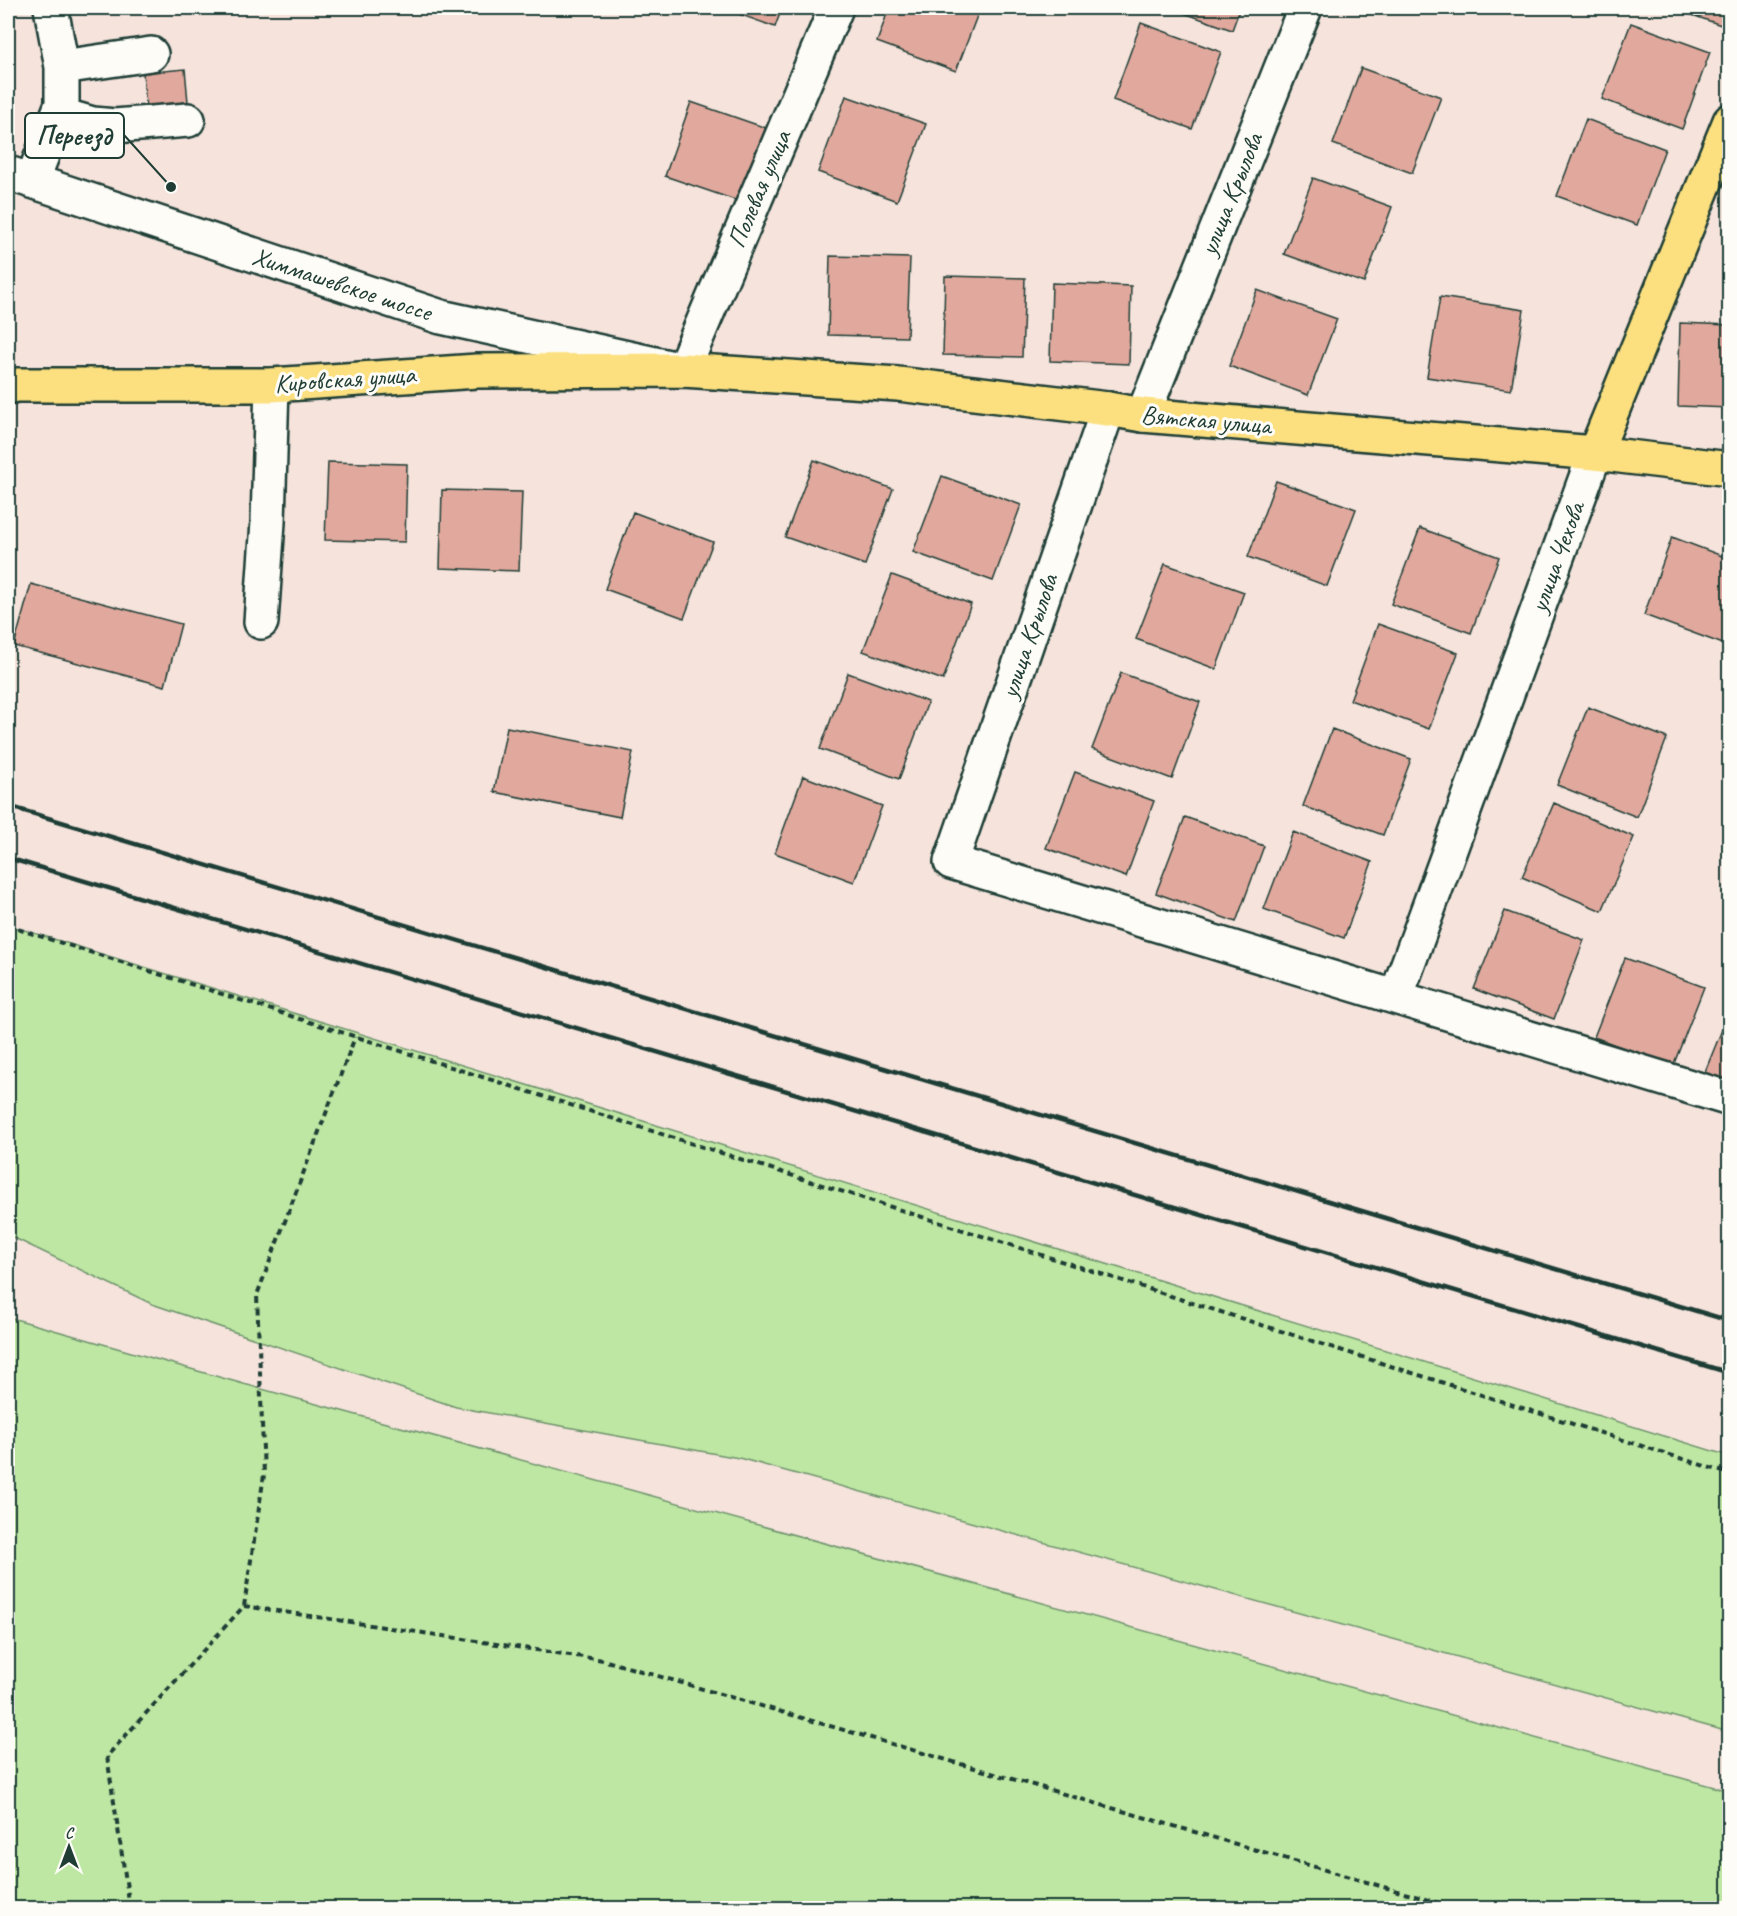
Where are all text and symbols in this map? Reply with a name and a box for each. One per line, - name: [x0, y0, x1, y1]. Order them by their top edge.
- callout: Переезд: [25, 113, 124, 158]
- text: Переезд: [36, 118, 114, 152]
- street label: Полевая улица: [719, 124, 799, 253]
- street label: улица Крылова: [1191, 127, 1271, 262]
- street label: Химмашевское шоссе: [248, 240, 438, 329]
- street label: Кировская улица: [274, 358, 418, 400]
- street label: Вятская улица: [1140, 398, 1275, 442]
- street label: улица Чехова: [1521, 495, 1593, 619]
- street label: улица Крылова: [992, 568, 1066, 704]
- north arrow: [39, 1817, 99, 1877]
- text: С: [65, 1823, 75, 1843]

